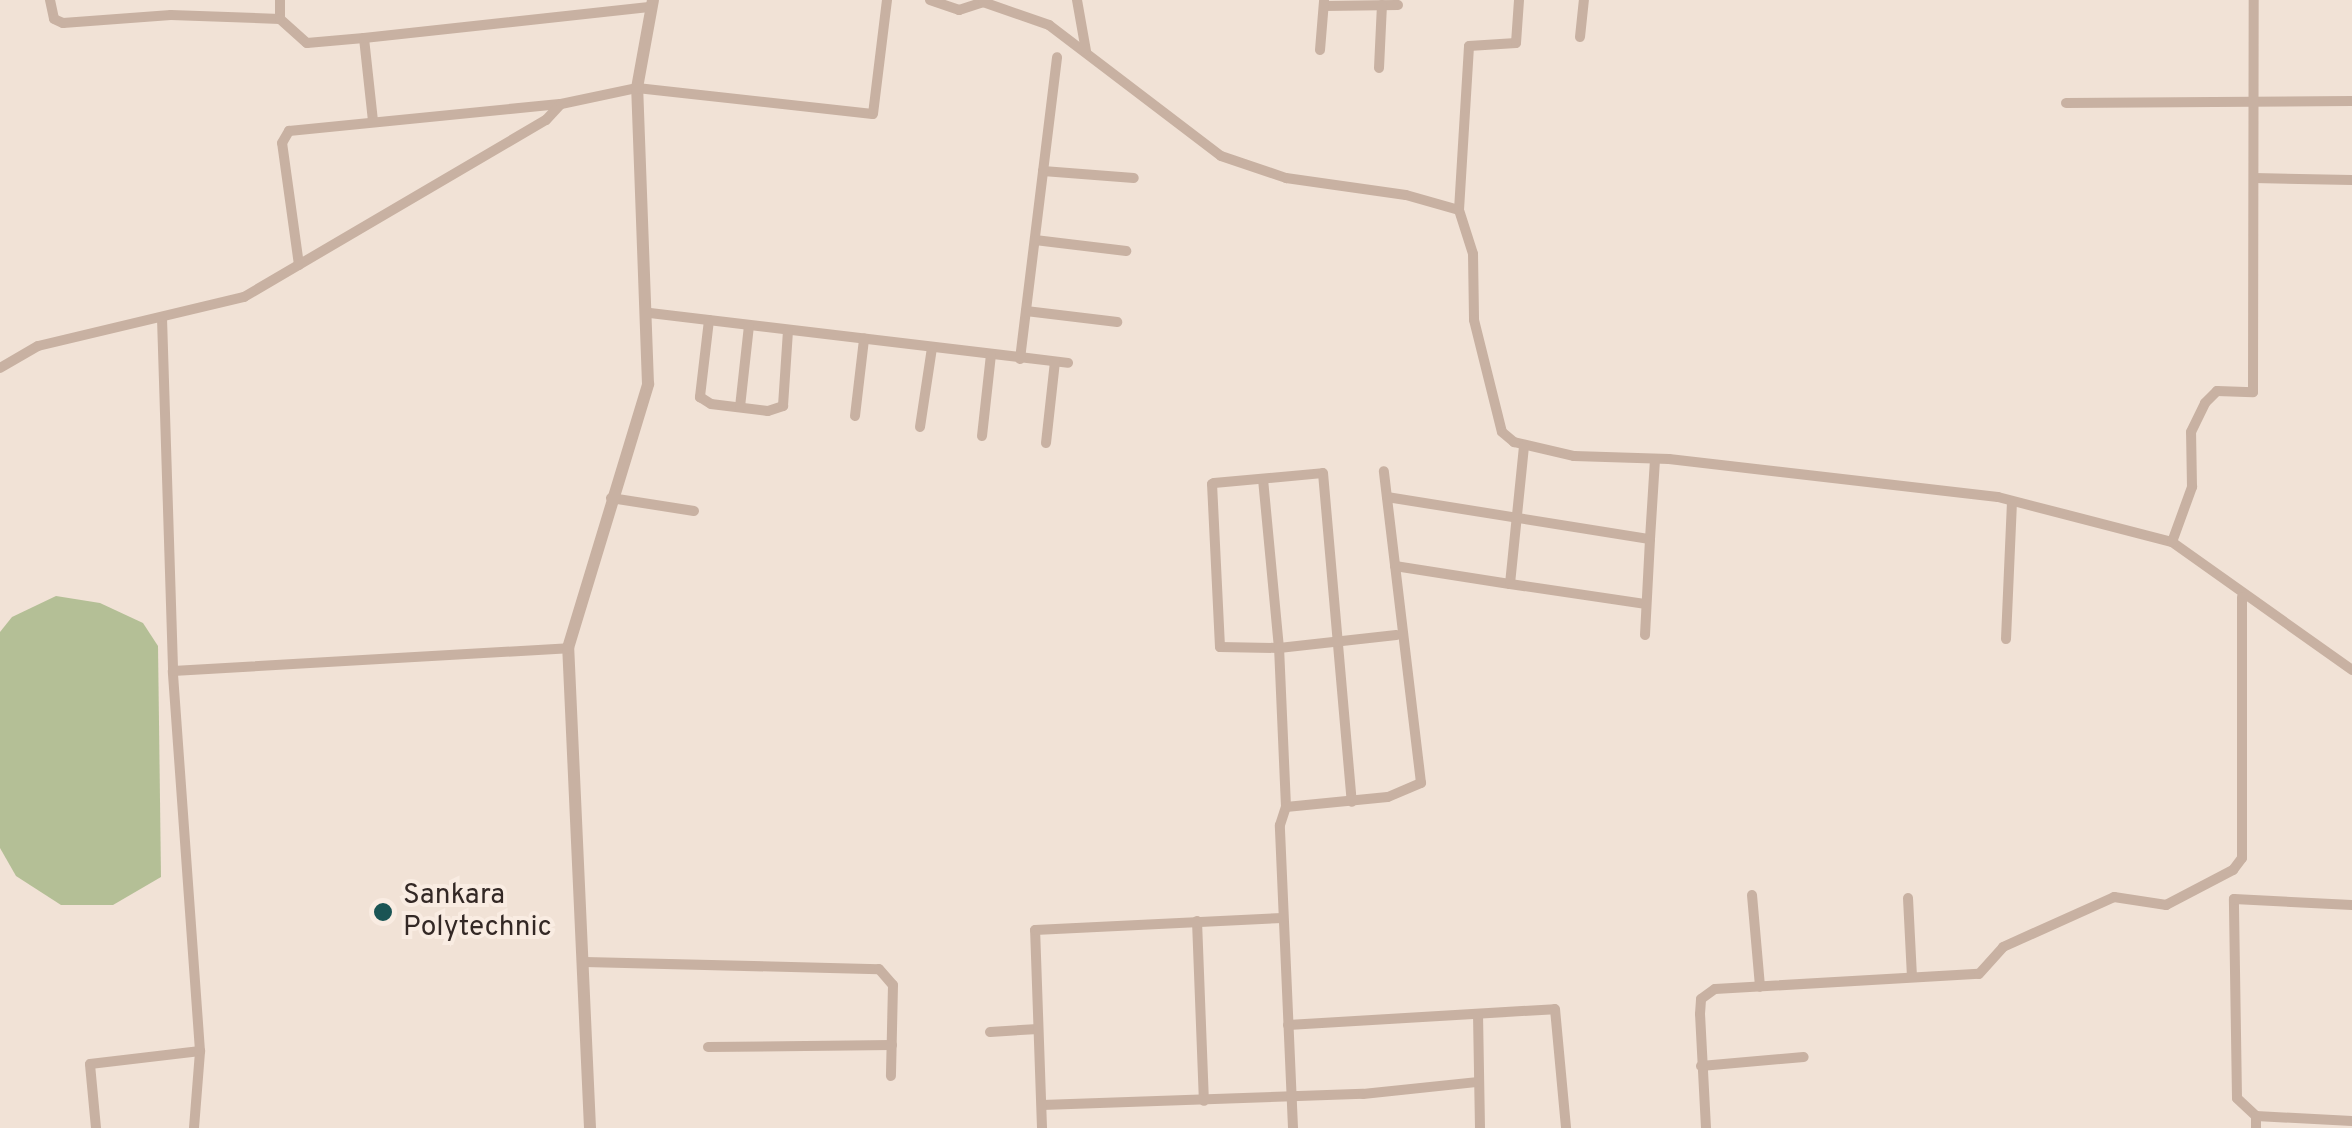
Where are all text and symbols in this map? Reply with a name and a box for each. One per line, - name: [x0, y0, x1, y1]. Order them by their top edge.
- place label: Sankara Polytechnic: [403, 879, 552, 945]
- marker: Sankara Polytechnic: [372, 901, 394, 923]

